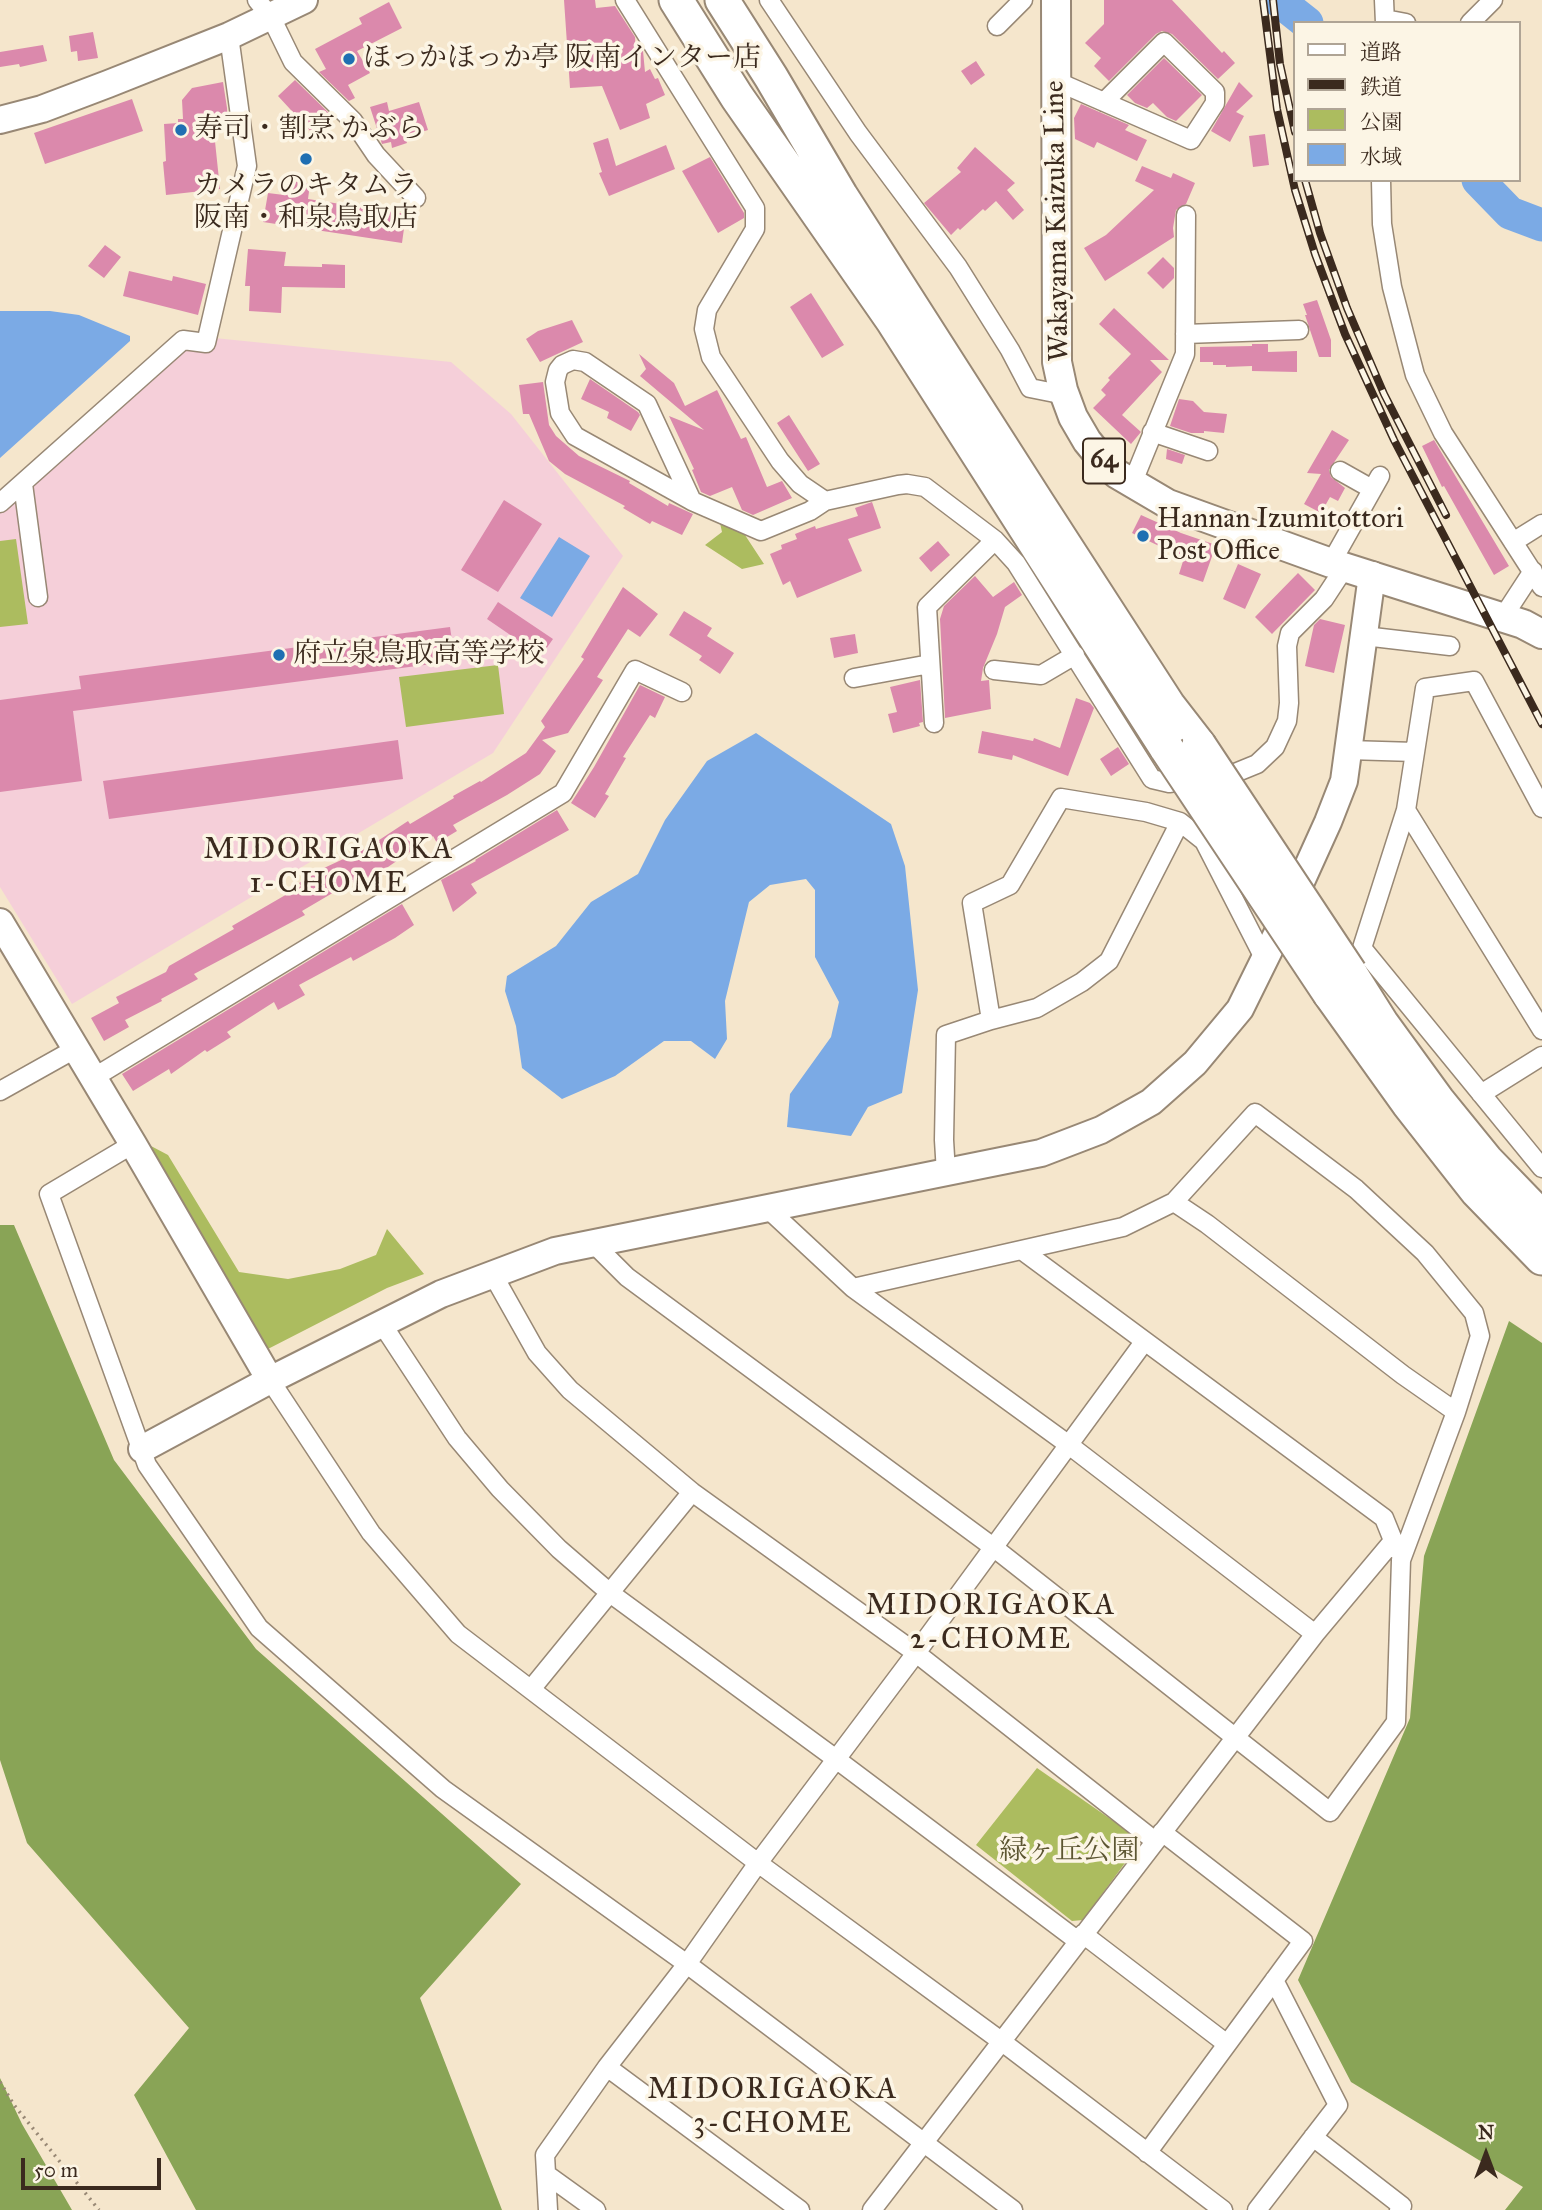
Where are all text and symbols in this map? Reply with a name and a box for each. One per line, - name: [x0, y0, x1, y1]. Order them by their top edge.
- legend: [1294, 21, 1521, 182]
- text: 道路: [1360, 39, 1402, 65]
- place label: ほっかほっか亭 阪南インター店: [363, 42, 761, 76]
- marker: ほっかほっか亭 阪南インター店: [341, 51, 357, 67]
- text: 鉄道: [1360, 74, 1402, 100]
- street label: Wakayama Kaizuka Line: [1039, 80, 1077, 362]
- text: 公園: [1360, 109, 1402, 135]
- place label: 寿司・割烹 かぶら: [195, 113, 425, 147]
- marker: 寿司・割烹 かぶら: [173, 122, 189, 138]
- text: 水域: [1360, 144, 1402, 170]
- marker: カメラのキタムラ 阪南・和泉鳥取店: [298, 151, 314, 167]
- place label: カメラのキタムラ 阪南・和泉鳥取店: [194, 170, 418, 236]
- road number: 64: [1083, 438, 1125, 484]
- place label: Hannan Izumitottori Post Office: [1157, 503, 1404, 569]
- marker: Hannan Izumitottori Post Office: [1135, 528, 1151, 544]
- place label: 府立泉鳥取高等学校: [293, 638, 545, 672]
- marker: 府立泉鳥取高等学校: [271, 647, 287, 663]
- district label: MIDORIGAOKA 1-CHOME: [205, 833, 453, 903]
- district label: MIDORIGAOKA 2-CHOME: [867, 1589, 1115, 1660]
- park label: 緑ヶ丘公園: [999, 1835, 1139, 1869]
- district label: MIDORIGAOKA 3-CHOME: [649, 2073, 897, 2144]
- north arrow: [1451, 2119, 1521, 2189]
- text: N: [1478, 2121, 1494, 2144]
- scale bar: [24, 2144, 164, 2188]
- text: 50 m: [34, 2157, 78, 2183]

